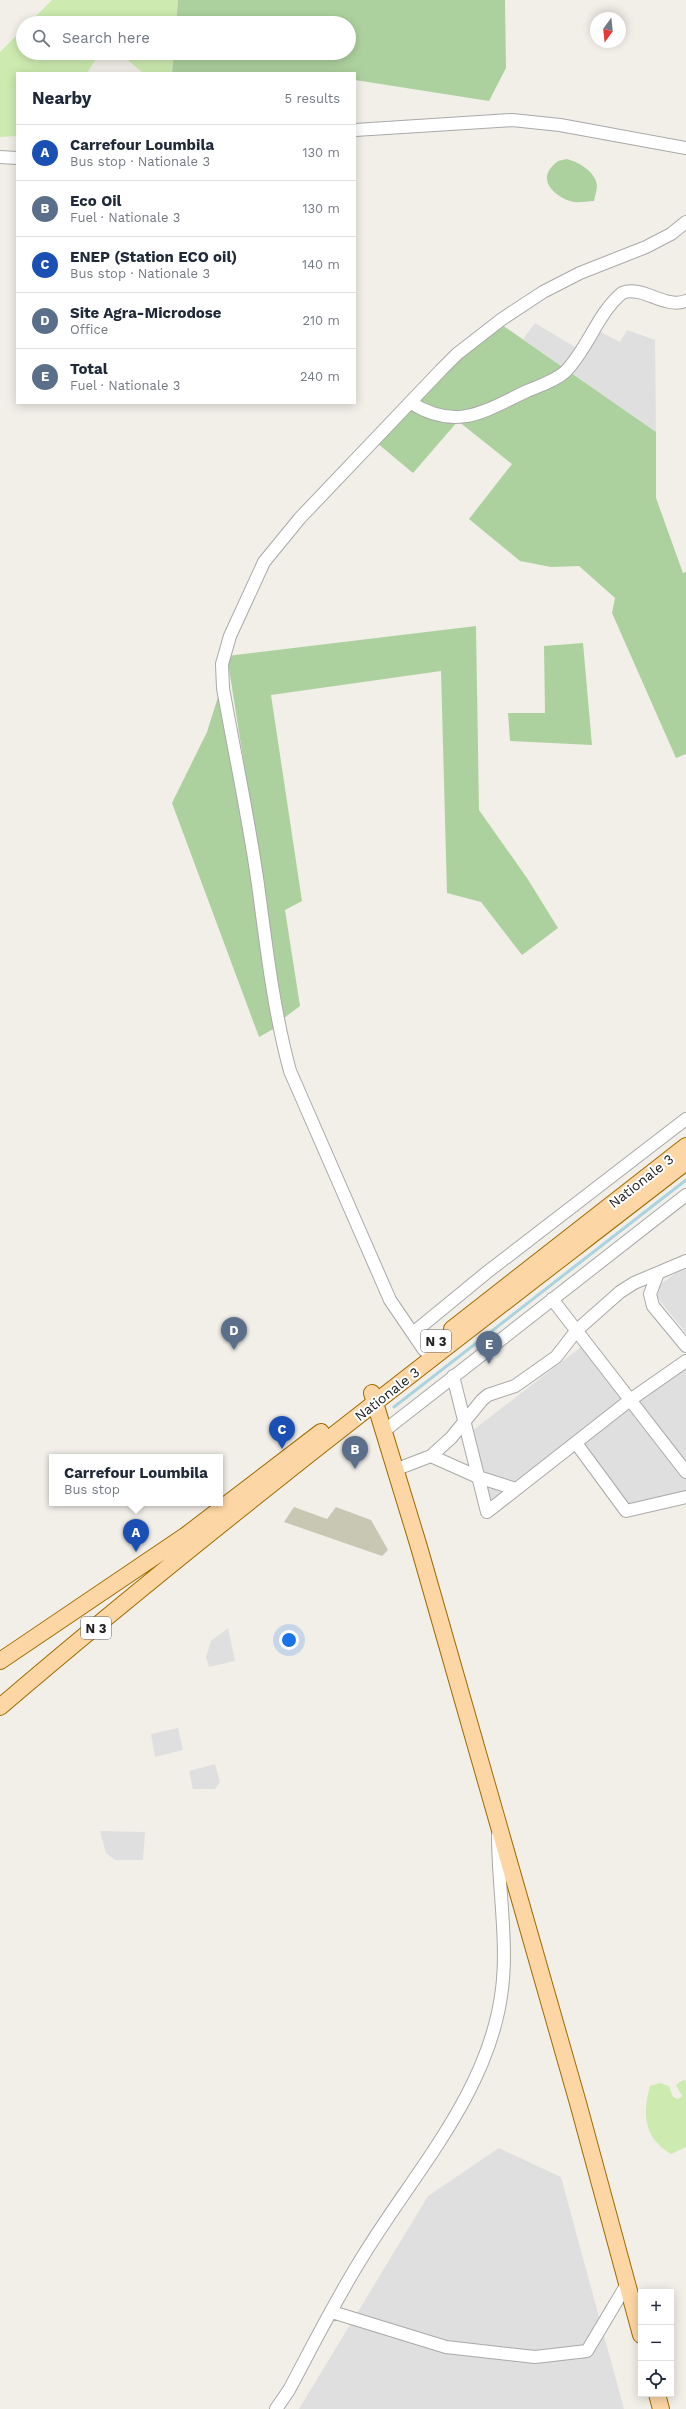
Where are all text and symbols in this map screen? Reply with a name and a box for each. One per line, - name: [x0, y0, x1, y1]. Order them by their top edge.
- north arrow: [590, 12, 626, 48]
- search box: [16, 16, 356, 60]
- icon: search: [30, 27, 52, 49]
- text: Search here: [62, 29, 150, 47]
- text: Nearby: [32, 88, 91, 108]
- text: 5 results: [285, 91, 340, 106]
- text: Carrefour Loumbila: [70, 136, 214, 154]
- text: A: [41, 145, 49, 160]
- text: 130 m: [302, 145, 340, 160]
- text: Bus stop · Nationale 3: [70, 154, 210, 169]
- text: Eco Oil: [70, 192, 121, 210]
- text: B: [41, 201, 49, 216]
- text: 130 m: [302, 201, 340, 216]
- text: Fuel · Nationale 3: [70, 210, 180, 225]
- text: ENEP (Station ECO oil): [70, 248, 237, 266]
- text: C: [41, 257, 49, 272]
- text: 140 m: [302, 257, 340, 272]
- text: Bus stop · Nationale 3: [70, 266, 210, 281]
- text: Site Agra-Microdose: [70, 304, 221, 322]
- text: D: [40, 313, 50, 328]
- text: 210 m: [302, 313, 340, 328]
- text: Office: [70, 322, 108, 337]
- text: Total: [70, 360, 108, 378]
- text: E: [41, 369, 49, 384]
- text: 240 m: [300, 369, 340, 384]
- text: Fuel · Nationale 3: [70, 378, 180, 393]
- street label: Nationale 3: [605, 1151, 677, 1211]
- pin: D: [221, 1317, 247, 1350]
- road number: N 3: [421, 1330, 451, 1352]
- pin: E: [476, 1331, 502, 1364]
- street label: Nationale 3: [351, 1364, 423, 1424]
- pin: C: [269, 1416, 295, 1449]
- pin: B: [342, 1436, 368, 1469]
- popup: [49, 1454, 223, 1506]
- text: Carrefour Loumbila: [64, 1464, 208, 1482]
- text: Bus stop: [64, 1482, 120, 1497]
- pin: A: [123, 1519, 149, 1552]
- road number: N 3: [81, 1617, 111, 1639]
- your location: [279, 1630, 299, 1650]
- map controls: [638, 2289, 674, 2397]
- button: +: [638, 2289, 674, 2325]
- button: −: [638, 2325, 674, 2361]
- button: locate: [638, 2361, 674, 2397]

